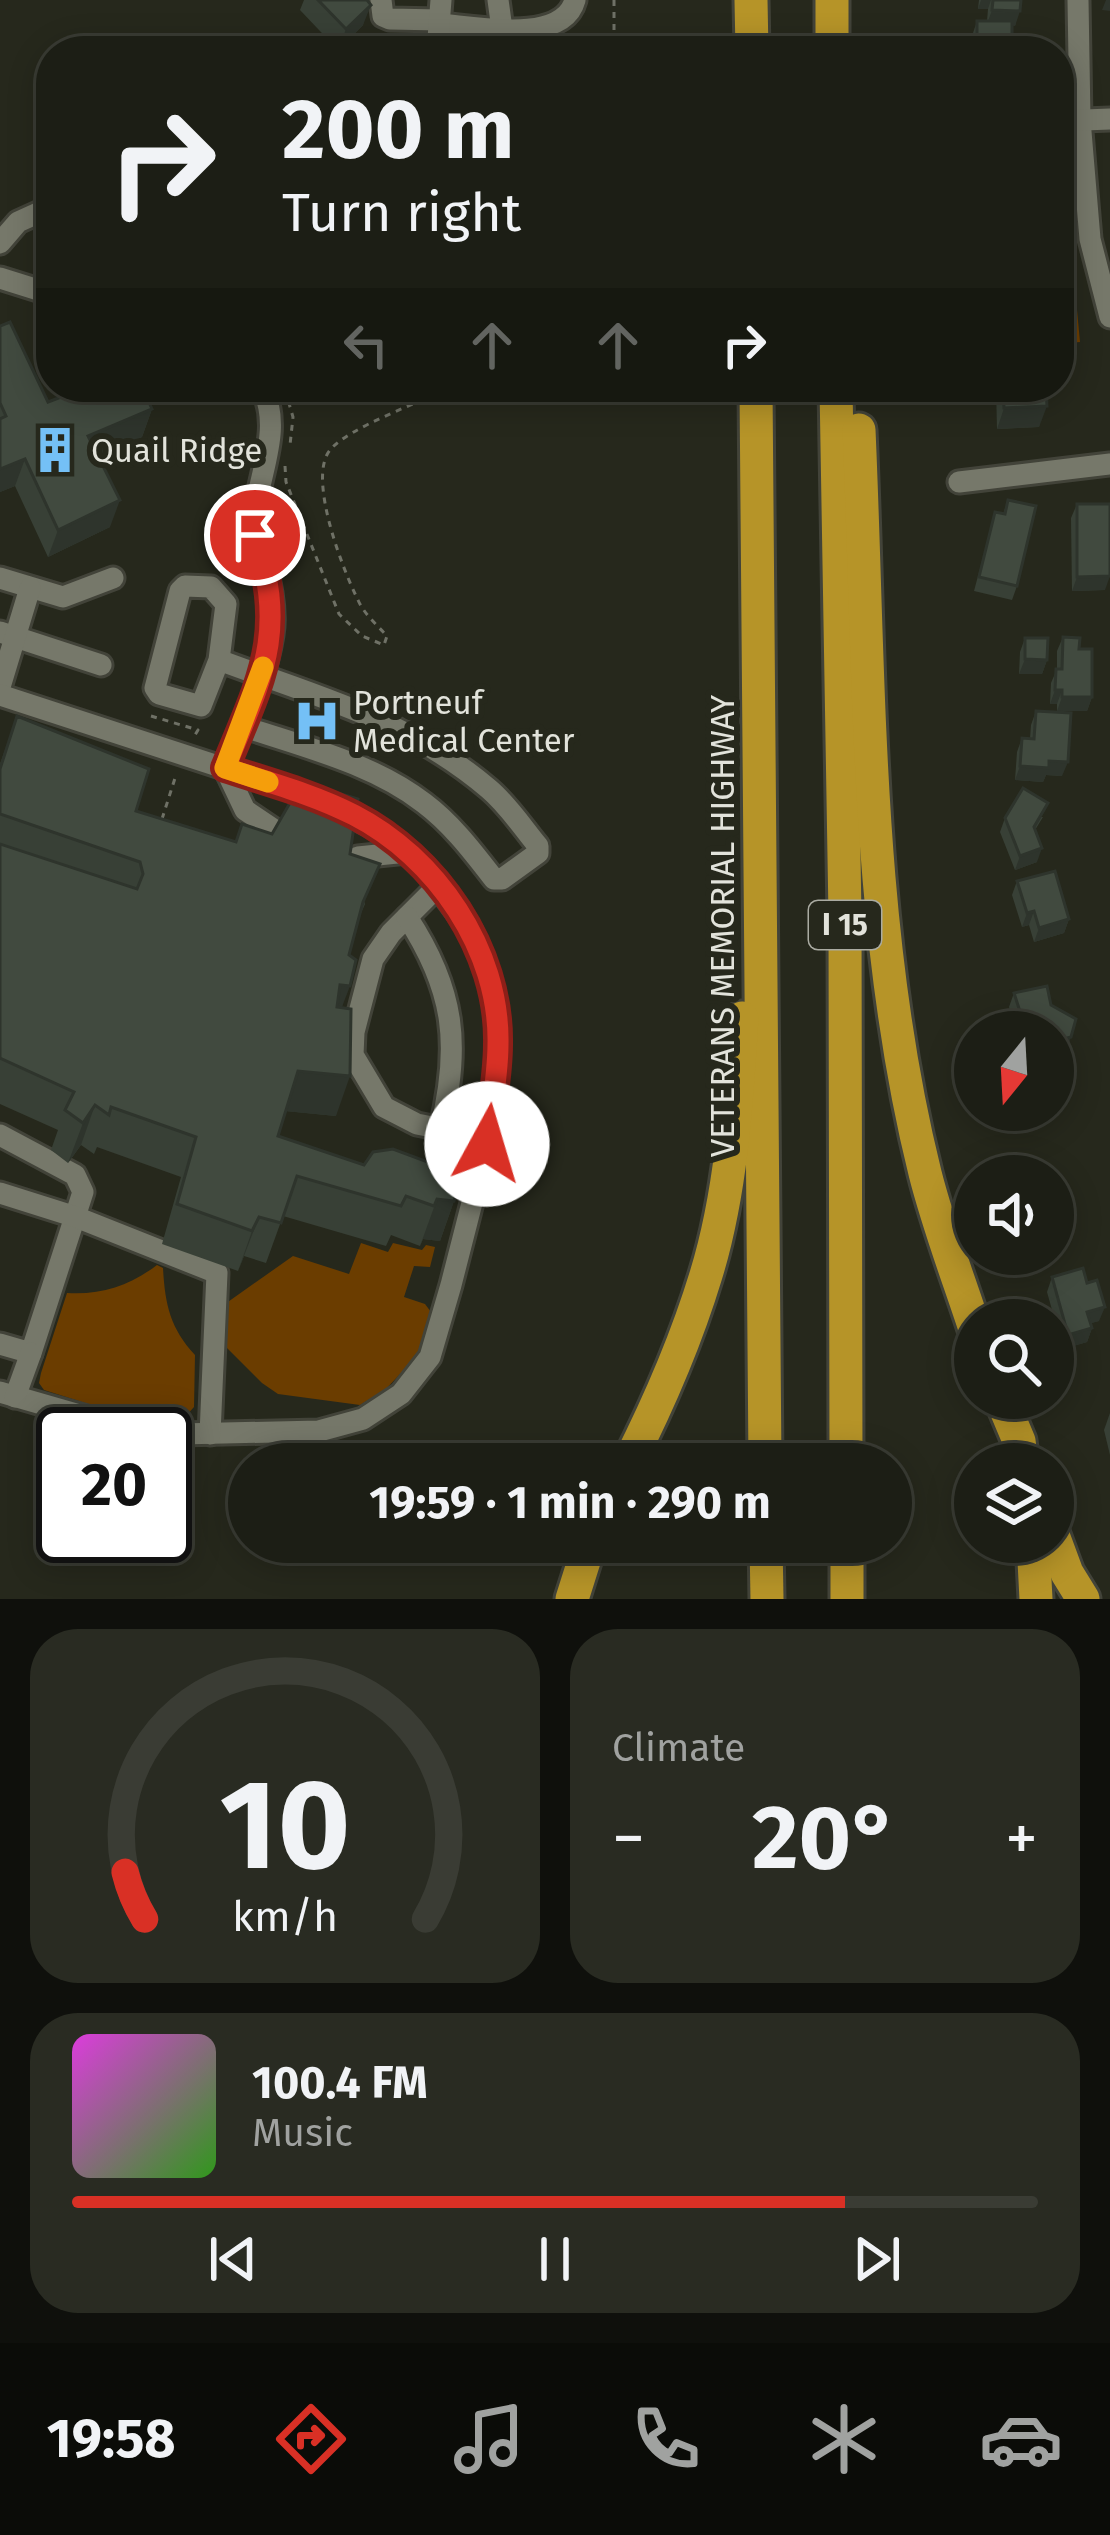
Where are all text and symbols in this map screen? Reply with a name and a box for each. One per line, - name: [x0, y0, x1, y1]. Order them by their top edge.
- text: 200 m: [282, 79, 515, 180]
- icon: right: [84, 84, 240, 240]
- text: Turn right: [282, 181, 521, 245]
- icon: left: [333, 312, 399, 378]
- icon: ahead: [459, 312, 525, 378]
- icon: ahead: [585, 312, 651, 378]
- icon: right: [711, 312, 777, 378]
- building icon: Quail Ridge: [30, 425, 80, 475]
- place label: Quail Ridge: [91, 431, 262, 471]
- pin: [204, 484, 306, 586]
- icon: arrive: [222, 502, 288, 568]
- place label: Portneuf Medical Center: [353, 683, 575, 761]
- street label: VETERANS MEMORIAL HIGHWAY: [703, 695, 743, 1157]
- hospital icon: Portneuf Medical Center: [292, 696, 342, 746]
- road number: I 15: [809, 901, 881, 949]
- north arrow: [954, 1011, 1074, 1131]
- map controls: [954, 1011, 1074, 1563]
- position arrow: [424, 1081, 550, 1207]
- button: sound: [954, 1155, 1074, 1275]
- button: search: [954, 1299, 1074, 1419]
- speed limit sign: 20: [36, 1407, 192, 1563]
- button: layers: [954, 1443, 1074, 1563]
- text: 19:59 · 1 min · 290 m: [369, 1476, 771, 1530]
- text: Climate: [612, 1725, 745, 1771]
- text: 10: [220, 1751, 350, 1901]
- text: 20°: [752, 1784, 898, 1892]
- text: −: [612, 1799, 645, 1878]
- text: +: [1005, 1799, 1038, 1878]
- text: km/h: [232, 1891, 338, 1942]
- text: 100.4 FM: [252, 2056, 428, 2110]
- text: Music: [252, 2110, 353, 2156]
- icon: previous: [200, 2226, 266, 2292]
- icon: pause: [522, 2226, 588, 2292]
- icon: next: [844, 2226, 910, 2292]
- icon: directions: [269, 2397, 353, 2481]
- icon: music: [447, 2397, 531, 2481]
- icon: phone: [624, 2397, 708, 2481]
- icon: climate: [802, 2397, 886, 2481]
- icon: car: [979, 2397, 1063, 2481]
- text: 19:58: [47, 2407, 176, 2471]

